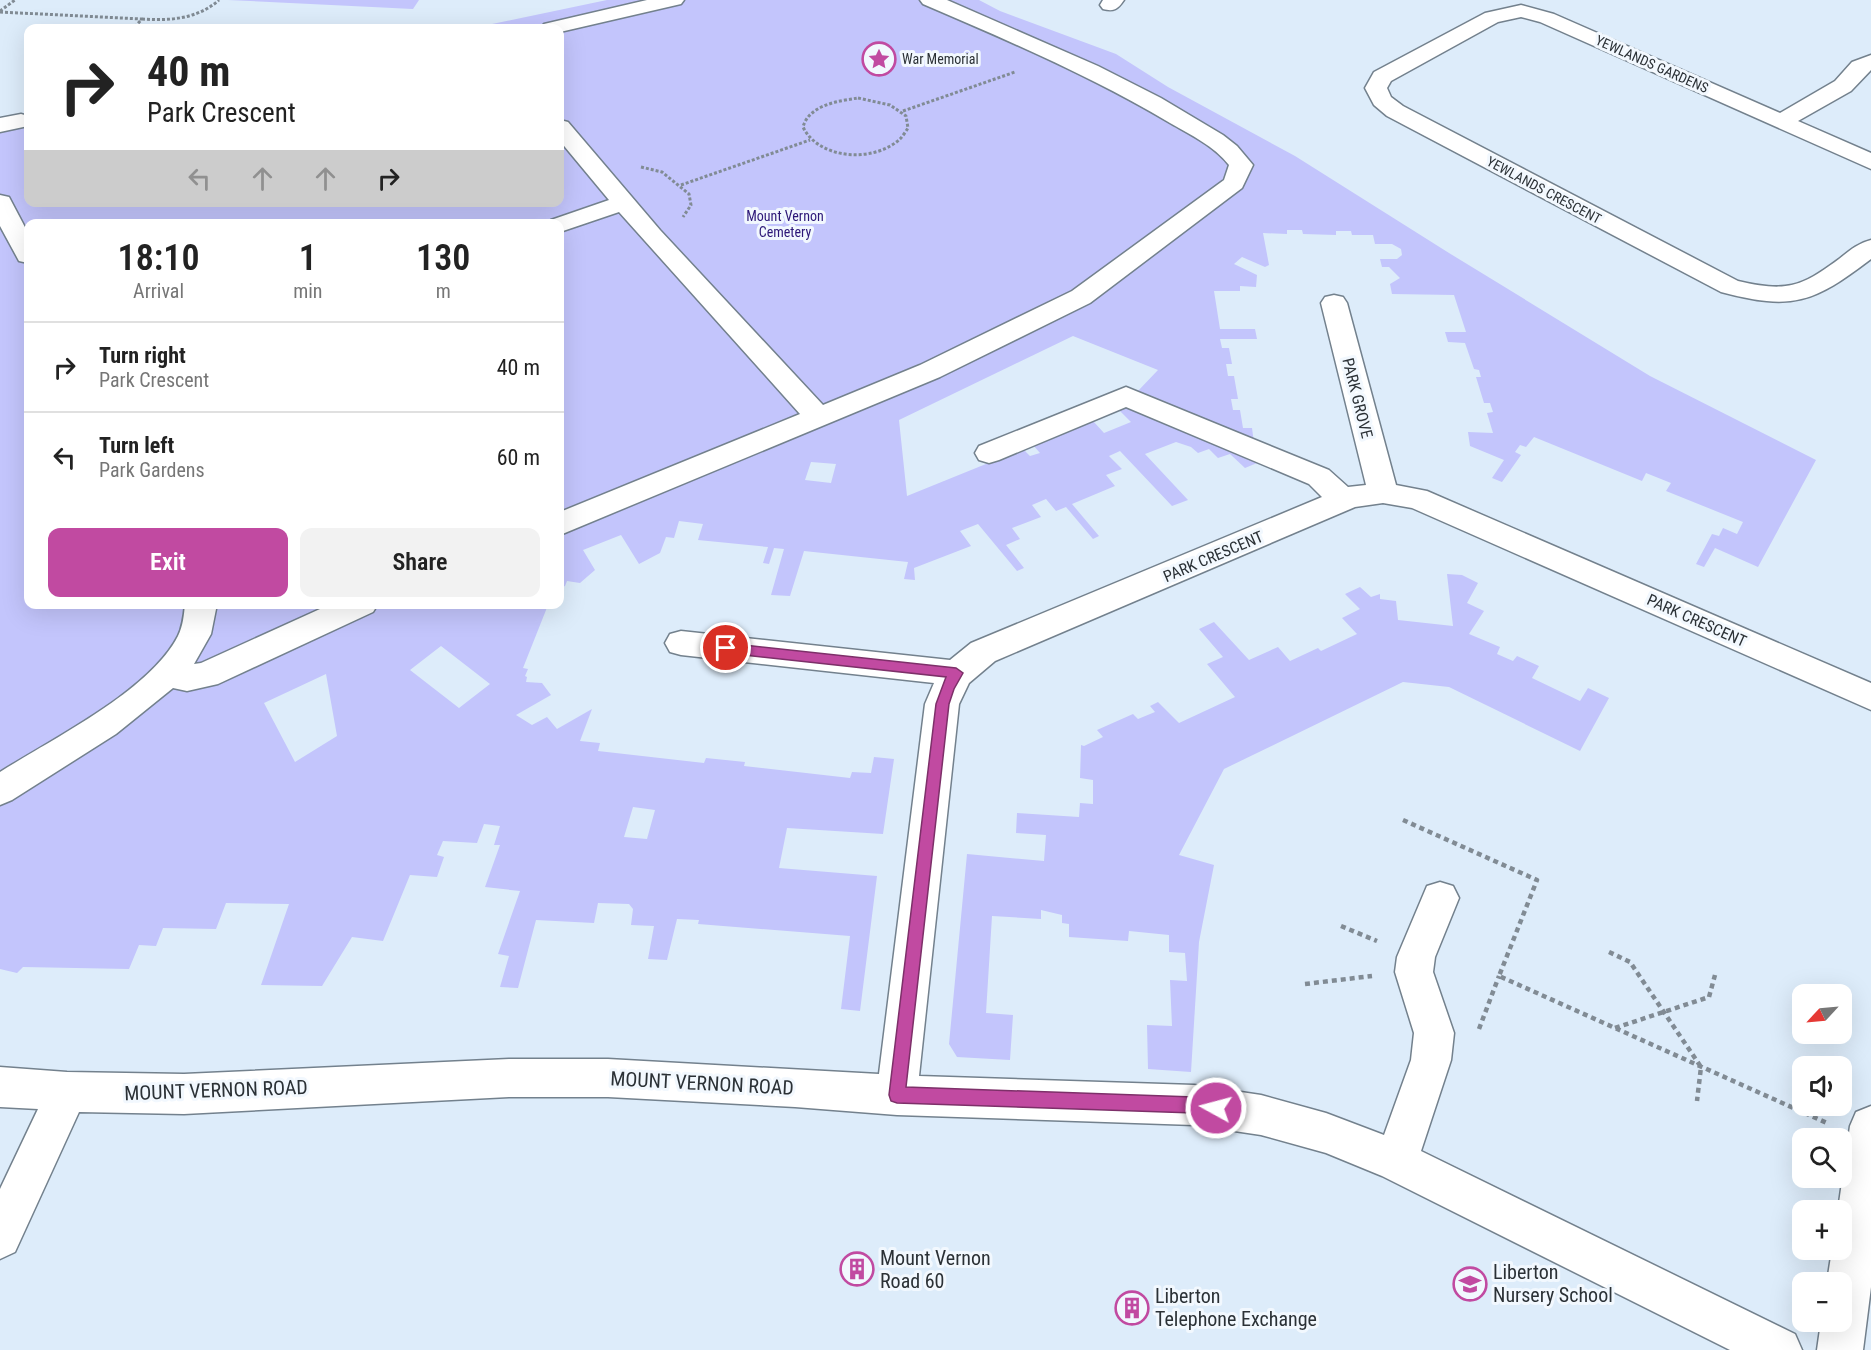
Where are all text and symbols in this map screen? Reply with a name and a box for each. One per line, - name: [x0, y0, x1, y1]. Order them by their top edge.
- street label: YEWLANDS GARDENS: [1593, 32, 1711, 96]
- place icon: War Memorial: [861, 41, 897, 77]
- text: 40 m: [147, 47, 230, 96]
- icon: right: [48, 48, 126, 126]
- place label: War Memorial: [902, 51, 979, 67]
- text: Park Crescent: [147, 97, 296, 129]
- street label: YEWLANDS CRESCENT: [1484, 153, 1604, 227]
- icon: left: [183, 162, 216, 195]
- icon: ahead: [246, 162, 279, 195]
- icon: ahead: [309, 162, 342, 195]
- icon: right: [372, 162, 405, 195]
- park label: Mount Vernon Cemetery: [746, 208, 824, 240]
- text: 18:10: [118, 237, 200, 279]
- text: 1: [299, 237, 317, 279]
- text: 130: [416, 237, 470, 279]
- text: Arrival: [133, 279, 184, 303]
- text: min: [293, 279, 322, 303]
- text: m: [436, 279, 451, 303]
- text: Turn right: [99, 343, 186, 368]
- icon: right: [48, 351, 81, 384]
- text: 40 m: [497, 355, 540, 380]
- street label: PARK GROVE: [1338, 356, 1377, 440]
- text: Park Crescent: [99, 368, 209, 392]
- text: Turn left: [99, 433, 174, 458]
- icon: left: [48, 441, 81, 474]
- text: 60 m: [497, 445, 540, 470]
- text: Park Gardens: [99, 458, 205, 482]
- street label: PARK CRESCENT: [1160, 527, 1266, 586]
- button: Exit: [48, 528, 288, 597]
- button: Share: [300, 528, 540, 597]
- street label: PARK CRESCENT: [1644, 590, 1749, 651]
- pin: [700, 622, 751, 673]
- icon: arrive: [709, 631, 742, 664]
- north arrow: [1792, 984, 1852, 1044]
- map controls: [1792, 984, 1852, 1332]
- button: sound: [1792, 1056, 1852, 1116]
- street label: MOUNT VERNON ROAD: [610, 1066, 794, 1100]
- street label: MOUNT VERNON ROAD: [124, 1075, 308, 1105]
- position arrow: [1184, 1076, 1248, 1140]
- button: search: [1792, 1128, 1852, 1188]
- button: +: [1792, 1200, 1852, 1260]
- place label: Mount Vernon Road 60: [880, 1246, 991, 1293]
- building icon: Mount Vernon Road 60: [839, 1251, 875, 1287]
- place label: Liberton Nursery School: [1493, 1260, 1613, 1307]
- school or university icon: Liberton Nursery School: [1452, 1266, 1488, 1302]
- button: −: [1792, 1272, 1852, 1332]
- place label: Liberton Telephone Exchange: [1155, 1284, 1317, 1331]
- building icon: Liberton Telephone Exchange: [1114, 1290, 1150, 1326]

